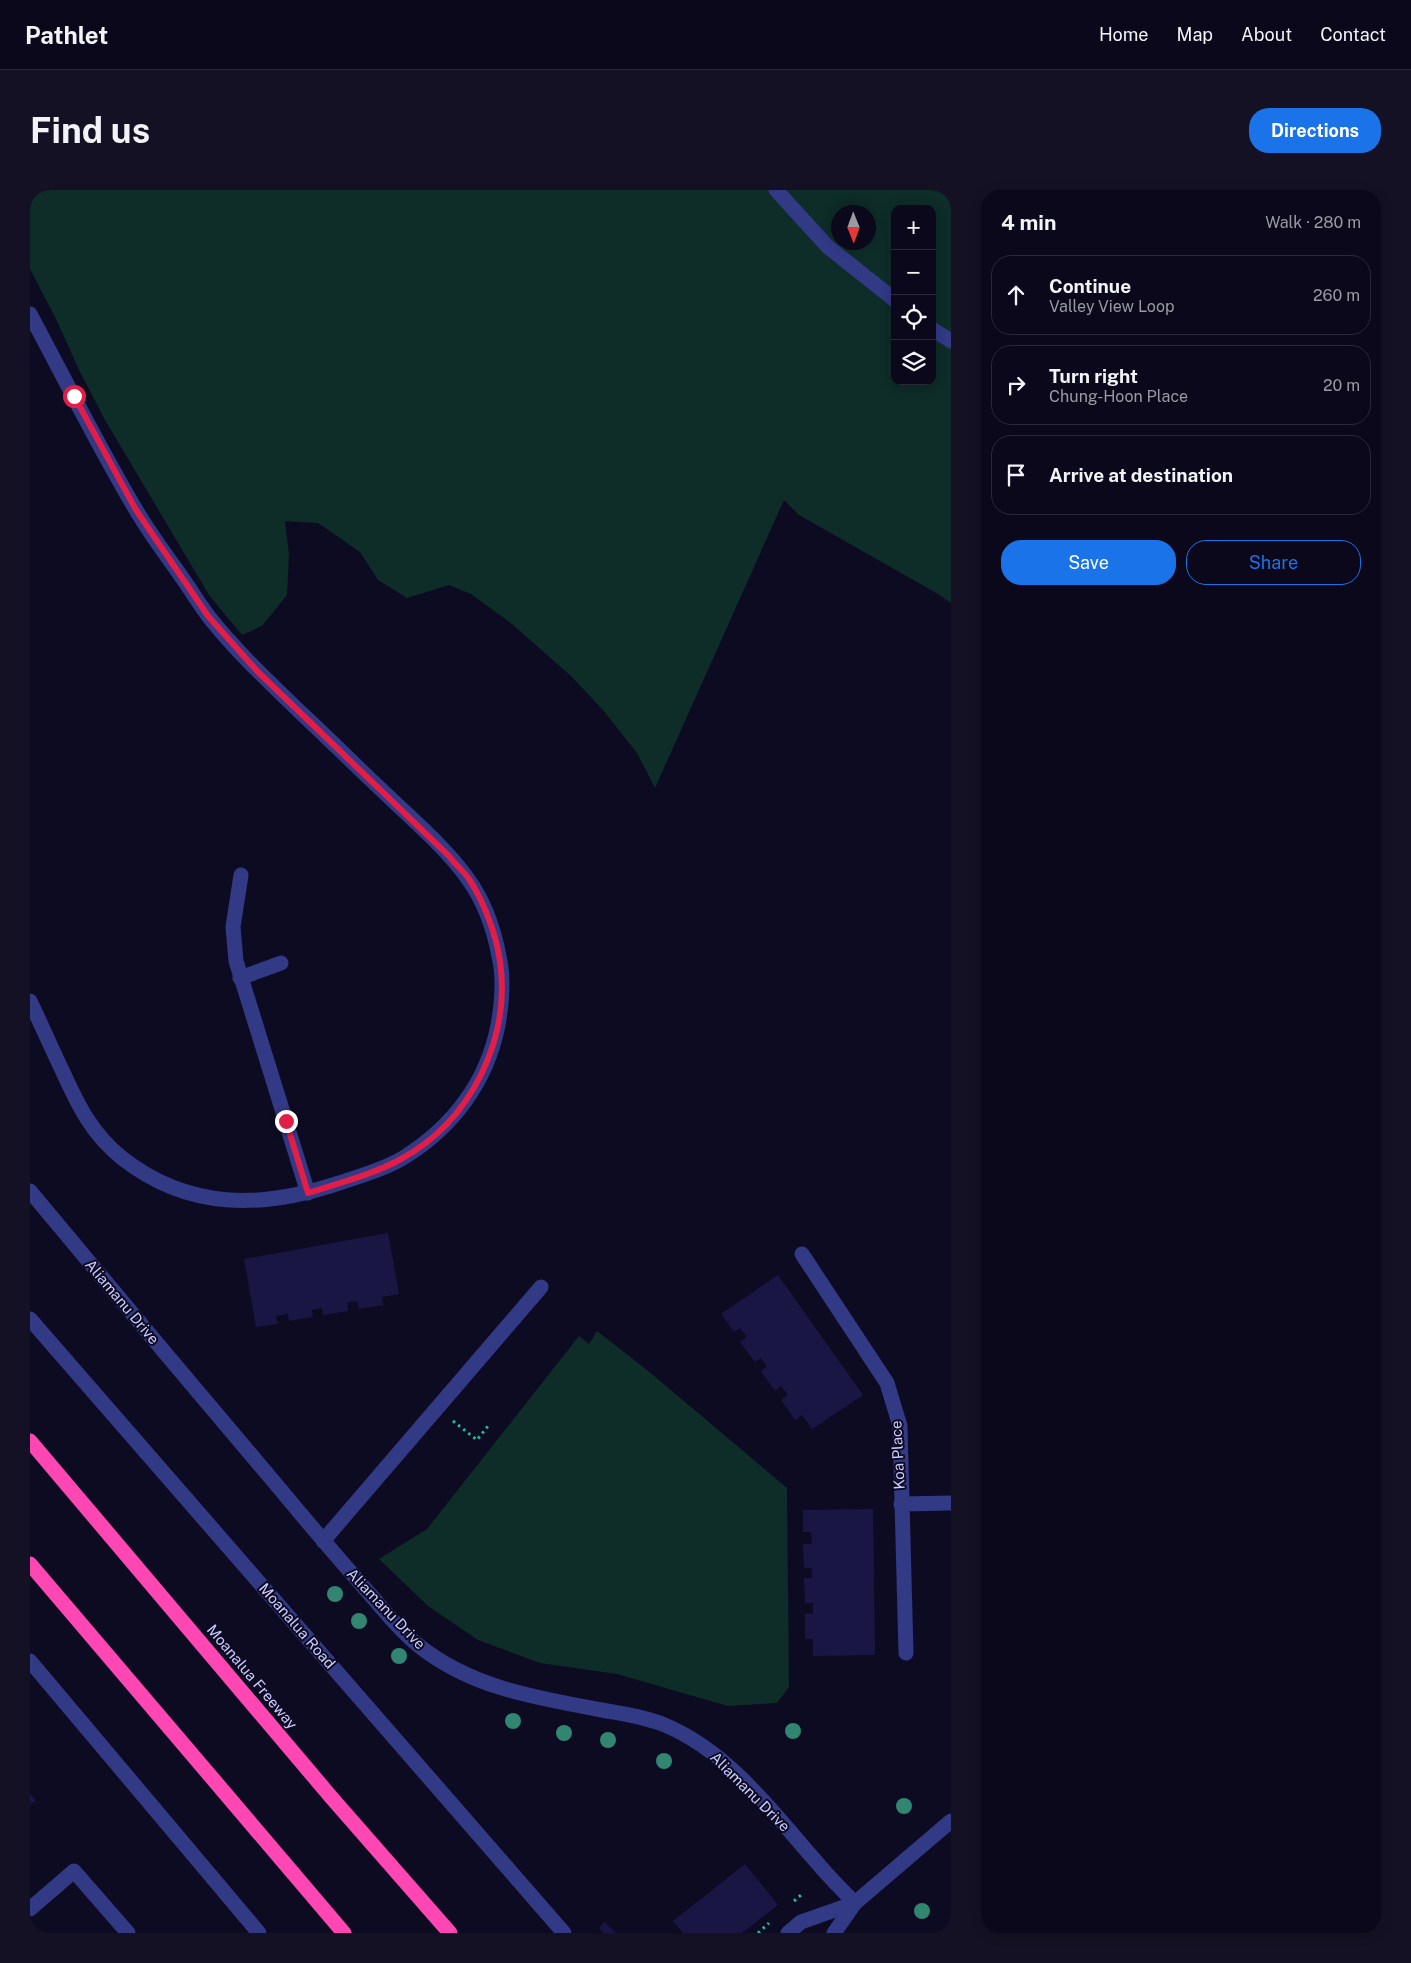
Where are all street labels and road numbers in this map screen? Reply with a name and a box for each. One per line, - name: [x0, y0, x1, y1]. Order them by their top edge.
- street label: Aliamanu Drive: [82, 1256, 163, 1347]
- street label: Koa Place: [887, 1420, 908, 1490]
- street label: Aliamanu Drive: [344, 1565, 429, 1652]
- street label: Moanalua Road: [256, 1580, 339, 1672]
- street label: Moanalua Freeway: [204, 1621, 301, 1732]
- street label: Aliamanu Drive: [707, 1748, 794, 1835]

